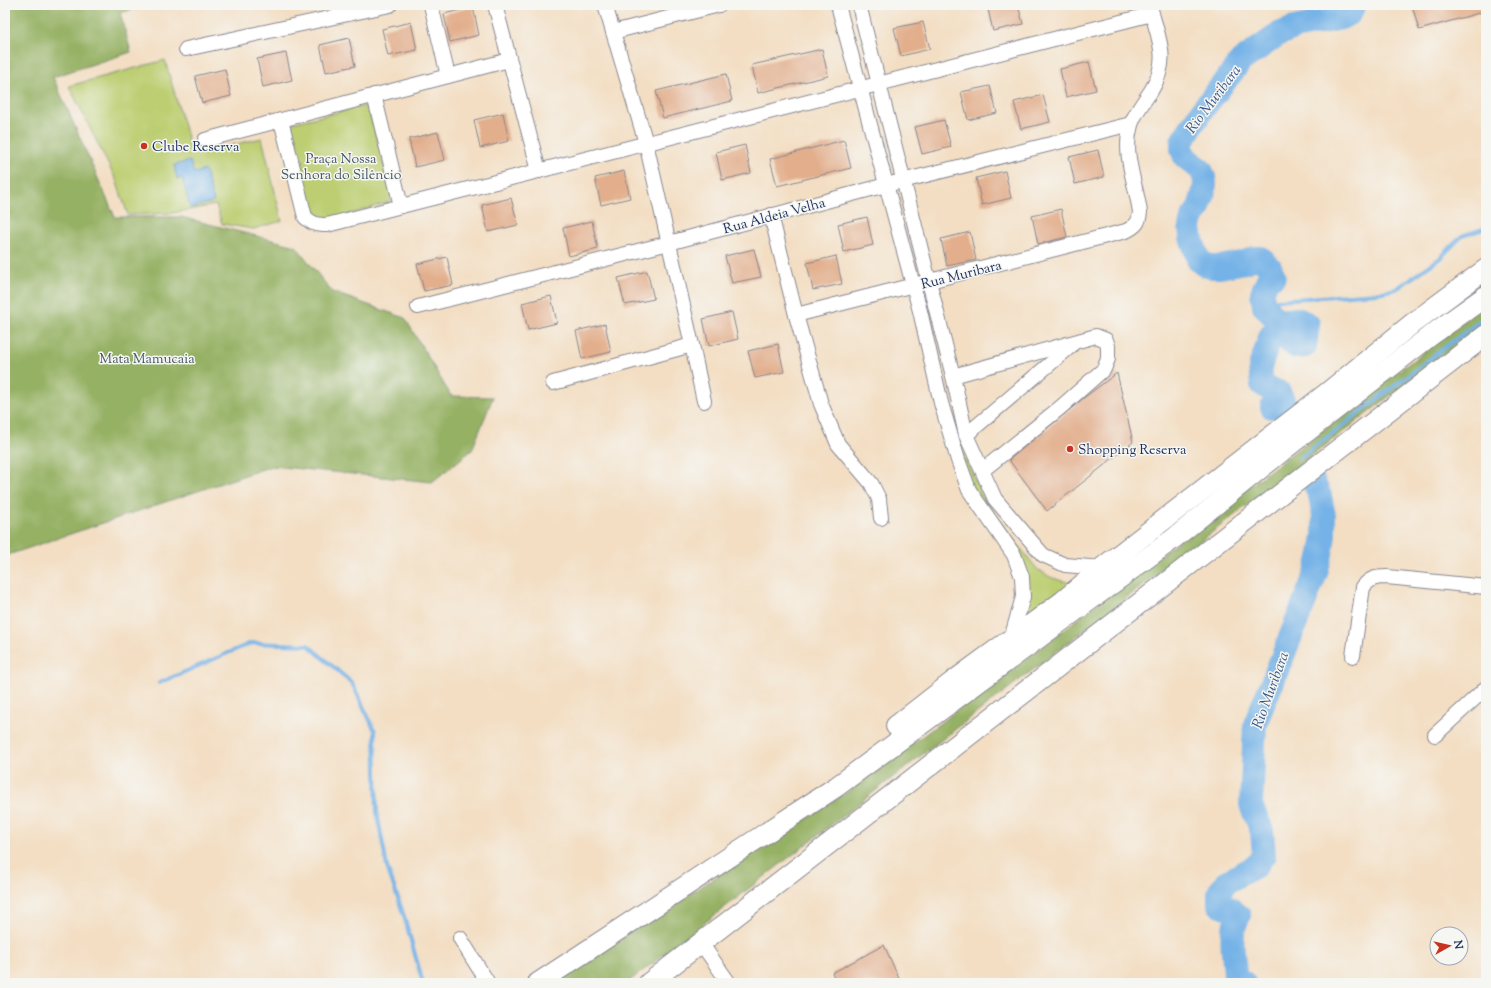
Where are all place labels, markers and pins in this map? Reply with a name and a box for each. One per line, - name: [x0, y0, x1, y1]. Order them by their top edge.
- place label: Clube Reserva: [152, 138, 240, 158]
- marker: Clube Reserva: [139, 141, 149, 151]
- place label: Shopping Reserva: [1078, 441, 1187, 461]
- marker: Shopping Reserva: [1065, 444, 1075, 454]

